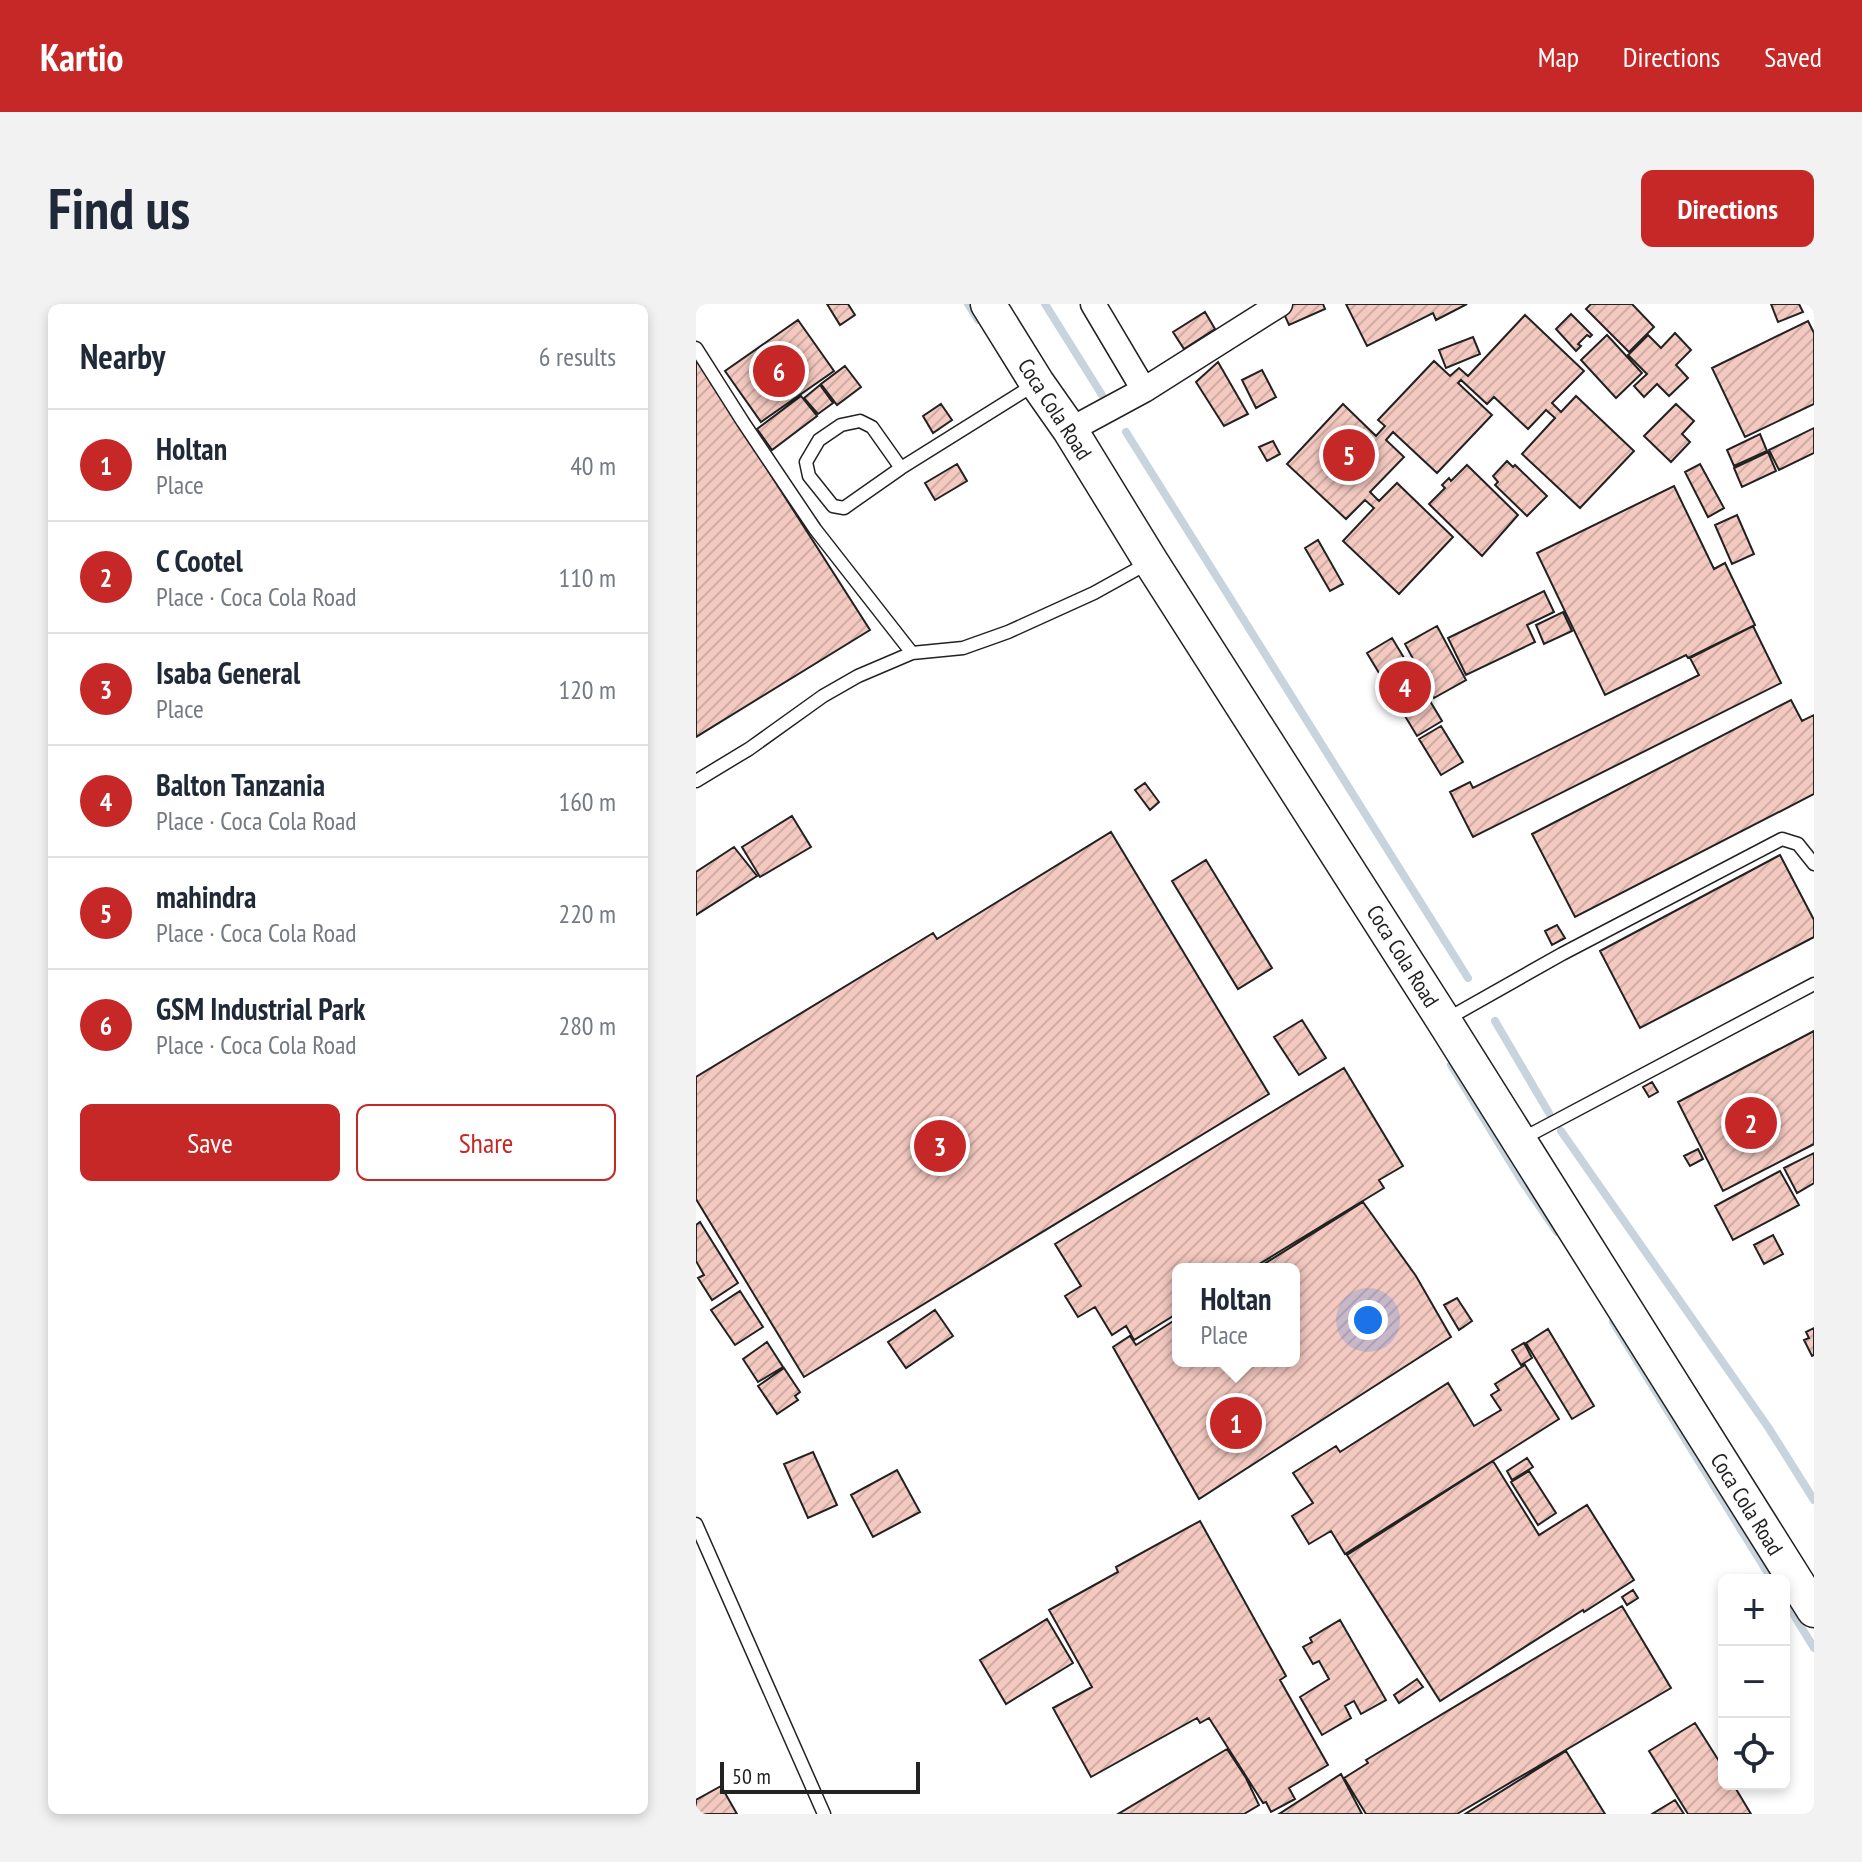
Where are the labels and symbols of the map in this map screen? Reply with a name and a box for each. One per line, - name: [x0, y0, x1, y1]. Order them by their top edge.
- pin: 6: [753, 341, 805, 401]
- street label: Coca Cola Road: [1012, 353, 1098, 465]
- pin: 5: [1323, 425, 1375, 485]
- pin: 4: [1379, 657, 1431, 717]
- street label: Coca Cola Road: [1361, 900, 1445, 1012]
- pin: 2: [1725, 1093, 1777, 1153]
- pin: 3: [914, 1116, 966, 1176]
- your location: [1348, 1300, 1388, 1340]
- pin: 1: [1210, 1393, 1262, 1453]
- street label: Coca Cola Road: [1705, 1448, 1789, 1560]
- scale bar: [720, 1758, 920, 1794]

